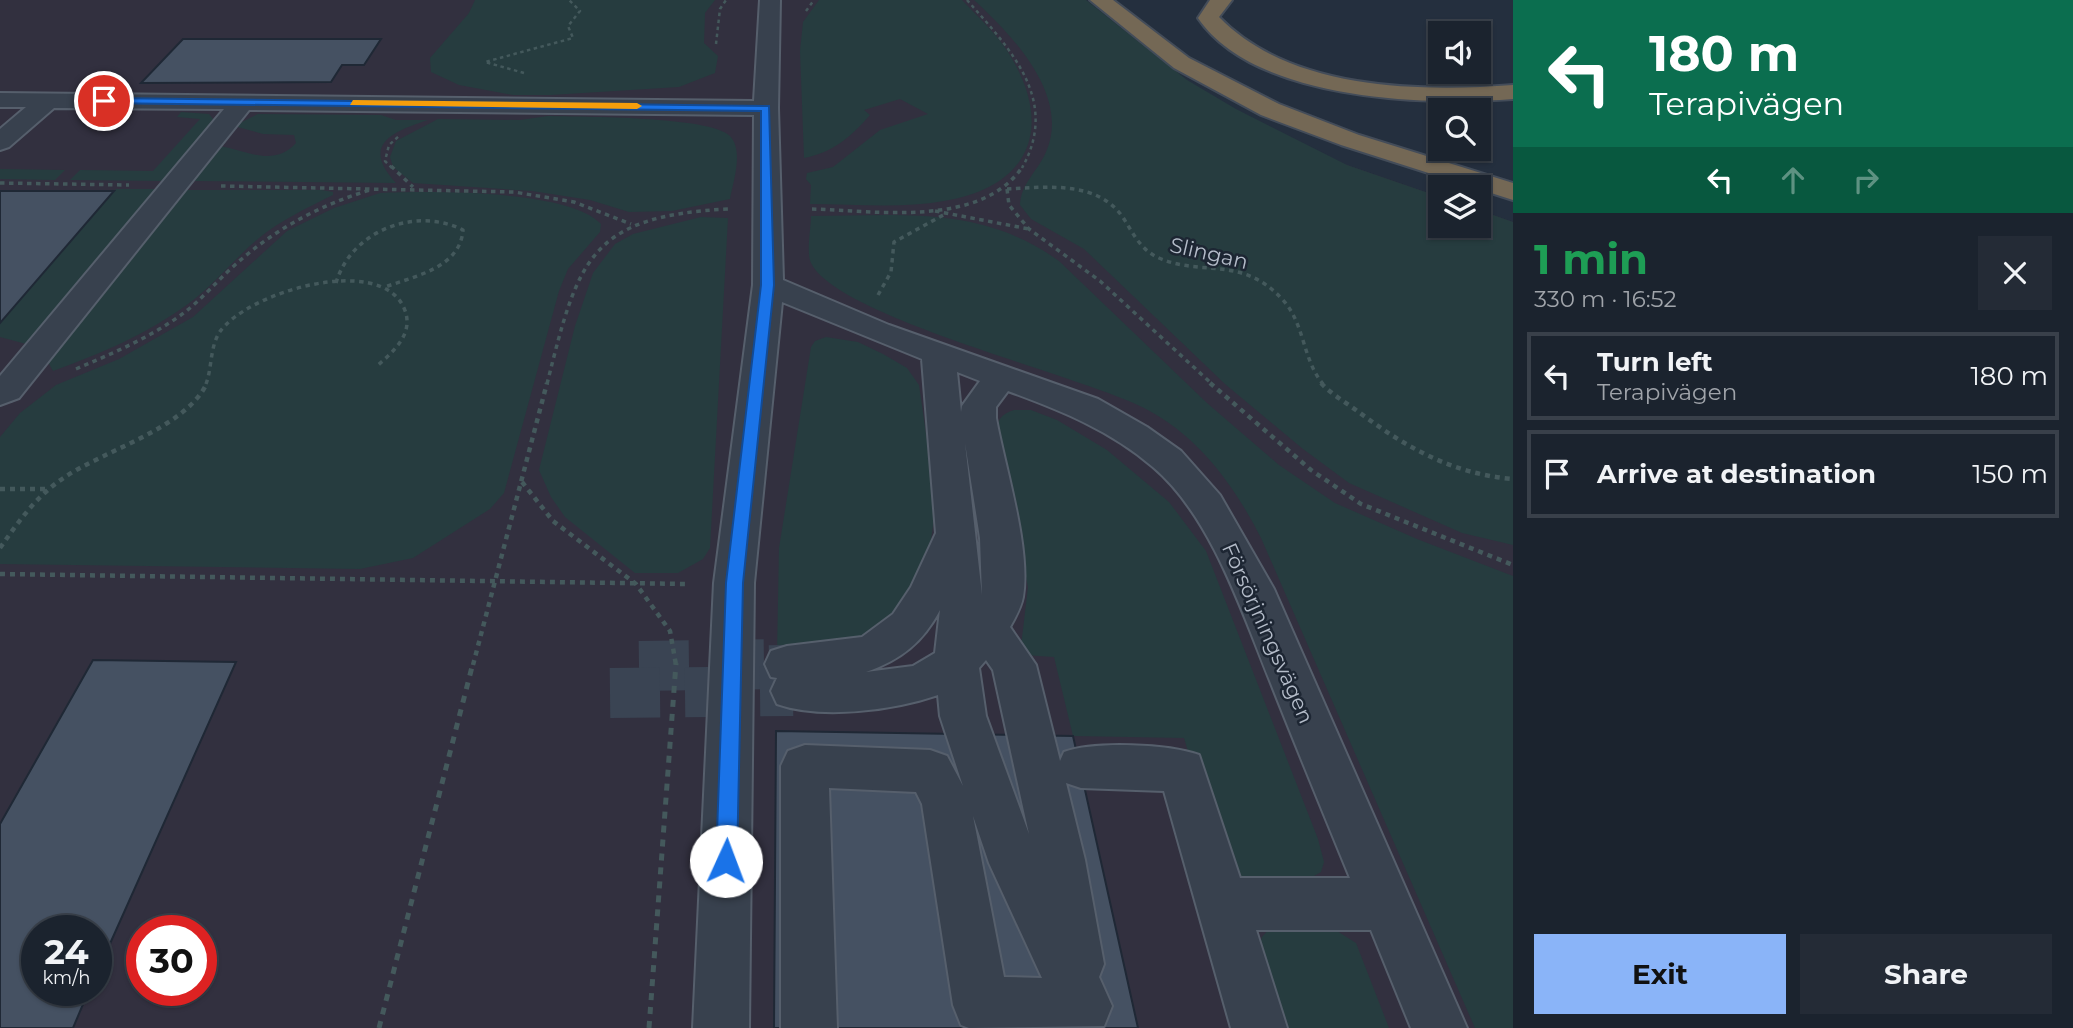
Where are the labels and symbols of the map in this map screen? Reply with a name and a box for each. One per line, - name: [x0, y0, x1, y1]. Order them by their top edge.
- pin: [74, 71, 134, 131]
- street label: Slingan: [1168, 232, 1250, 274]
- street label: Försörjningsvägen: [1217, 539, 1319, 727]
- position arrow: [689, 824, 763, 898]
- speed limit sign: 30: [126, 915, 217, 1006]

